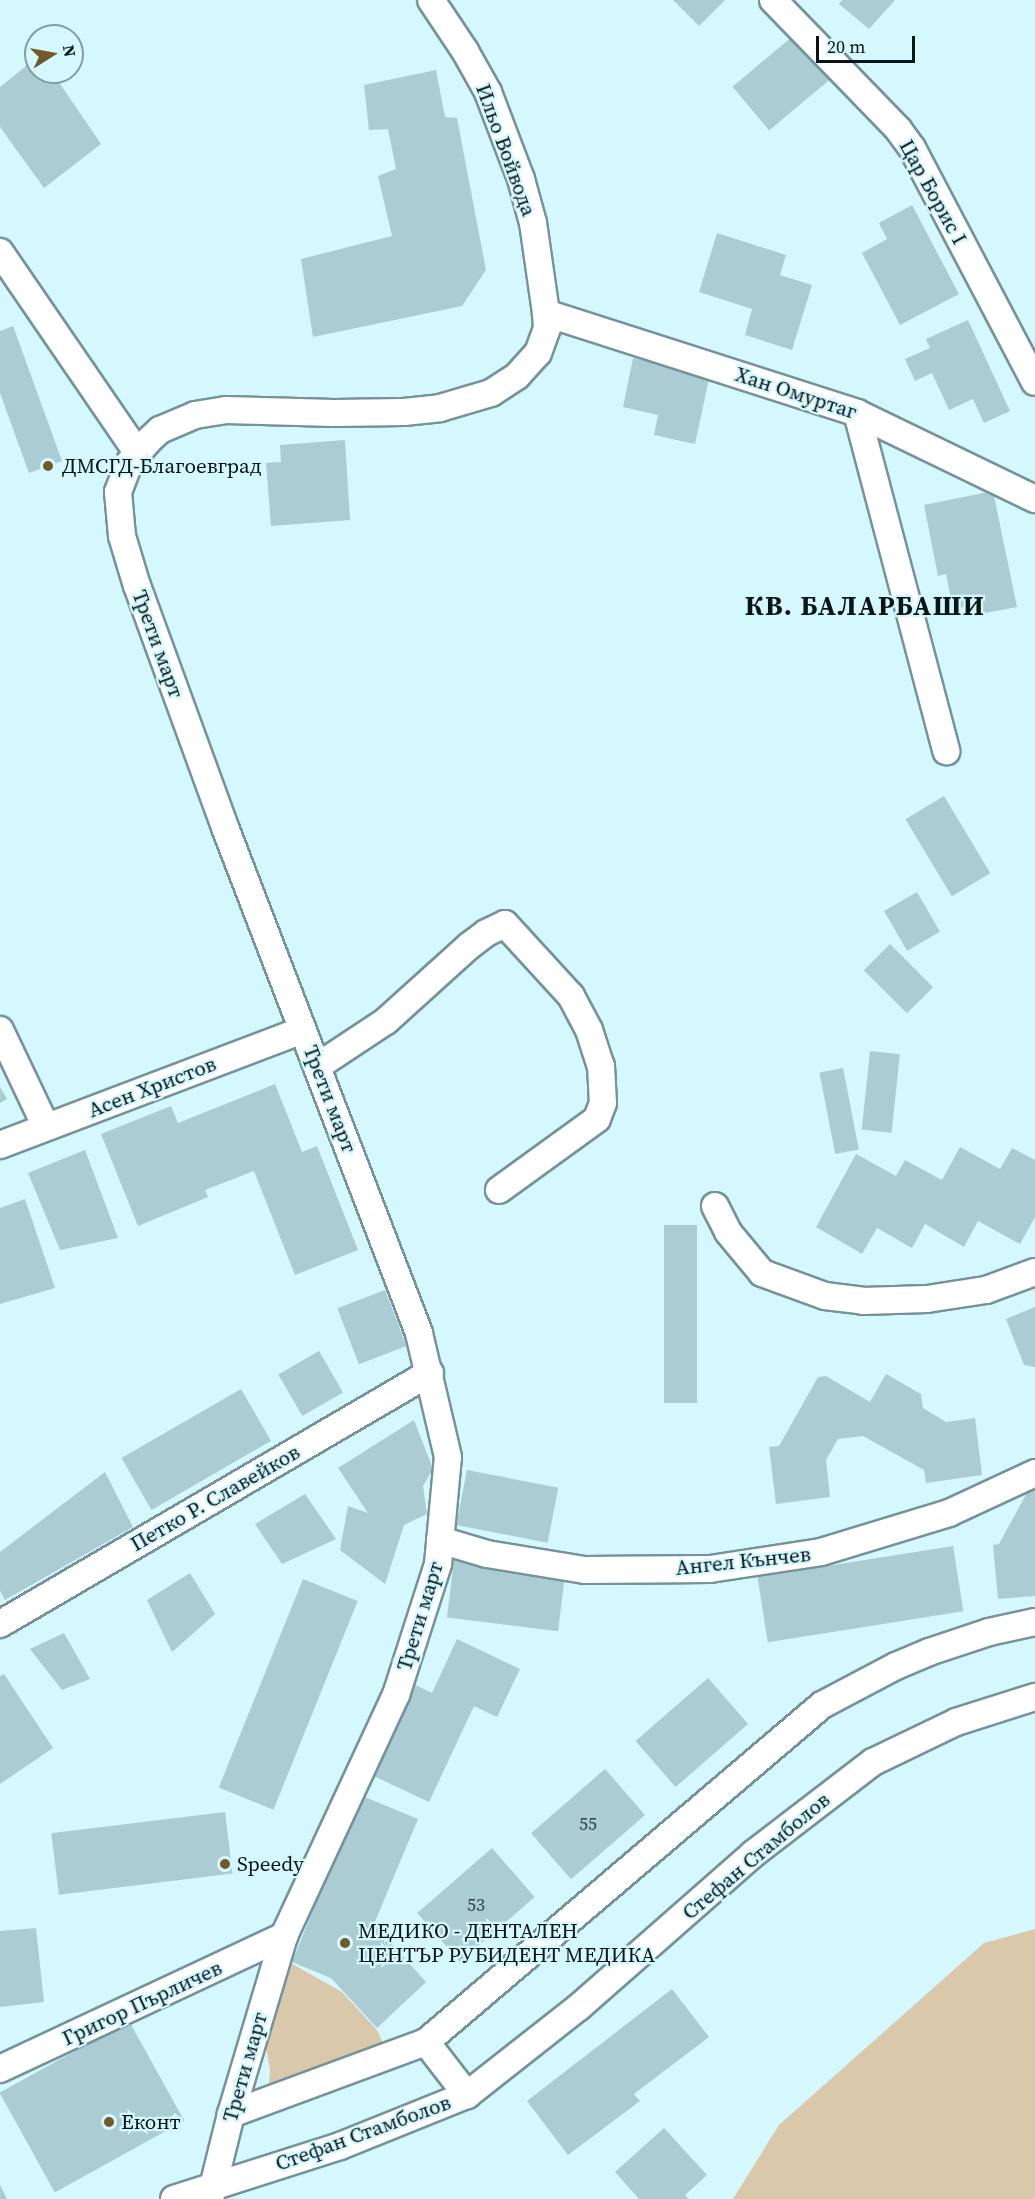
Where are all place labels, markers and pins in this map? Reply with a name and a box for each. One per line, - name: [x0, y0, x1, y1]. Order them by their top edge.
- place label: ДМСГД-Благоевград: [62, 453, 262, 479]
- marker: ДМСГД-Благоевград: [39, 457, 57, 475]
- place label: Speedy: [237, 1851, 304, 1877]
- marker: Speedy: [218, 1857, 232, 1871]
- place label: МЕДИКО - ДЕНТАЛЕН ЦЕНТЪР РУБИДЕНТ МЕДИКА: [358, 1918, 656, 1968]
- marker: МЕДИКО - ДЕНТАЛЕН ЦЕНТЪР РУБИДЕНТ МЕДИКА: [336, 1934, 354, 1952]
- place label: Еконт: [121, 2109, 181, 2135]
- marker: Еконт: [102, 2115, 116, 2129]

